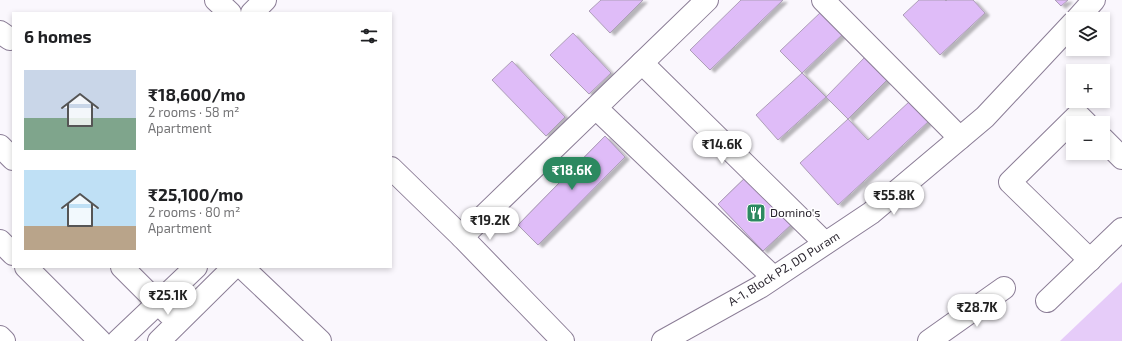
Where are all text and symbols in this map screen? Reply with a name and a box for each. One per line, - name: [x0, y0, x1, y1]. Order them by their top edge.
- map controls: [1066, 12, 1110, 160]
- button: layers: [1066, 12, 1110, 56]
- icon: filters: [358, 25, 380, 47]
- text: 6 homes: [24, 26, 92, 46]
- button: +: [1066, 64, 1110, 108]
- text: ₹18,600/mo: [148, 84, 245, 104]
- icon: home: [56, 86, 104, 134]
- text: 2 rooms · 58 m²: [148, 104, 239, 120]
- button: −: [1066, 116, 1110, 160]
- text: Apartment: [148, 120, 212, 136]
- pin: ₹14.6K: [689, 131, 755, 165]
- text: ₹14.6K: [702, 136, 742, 152]
- pin: ₹18.6K: [539, 157, 605, 191]
- text: ₹18.6K: [552, 162, 592, 178]
- pin: ₹55.8K: [861, 182, 927, 216]
- text: ₹25,100/mo: [148, 184, 243, 204]
- icon: home: [56, 186, 104, 234]
- text: ₹55.8K: [873, 187, 915, 203]
- restaurant icon: Domino's: [745, 202, 767, 224]
- text: 2 rooms · 80 m²: [148, 204, 240, 220]
- place label: Domino's: [770, 205, 820, 219]
- pin: ₹19.2K: [457, 207, 523, 241]
- text: ₹19.2K: [470, 212, 510, 228]
- text: Apartment: [148, 220, 212, 236]
- street label: A-1, Block P2, DD Puram: [725, 228, 842, 308]
- pin: ₹25.1K: [135, 282, 201, 316]
- text: ₹25.1K: [149, 287, 187, 303]
- pin: ₹28.7K: [944, 294, 1010, 328]
- text: ₹28.7K: [956, 299, 998, 315]

